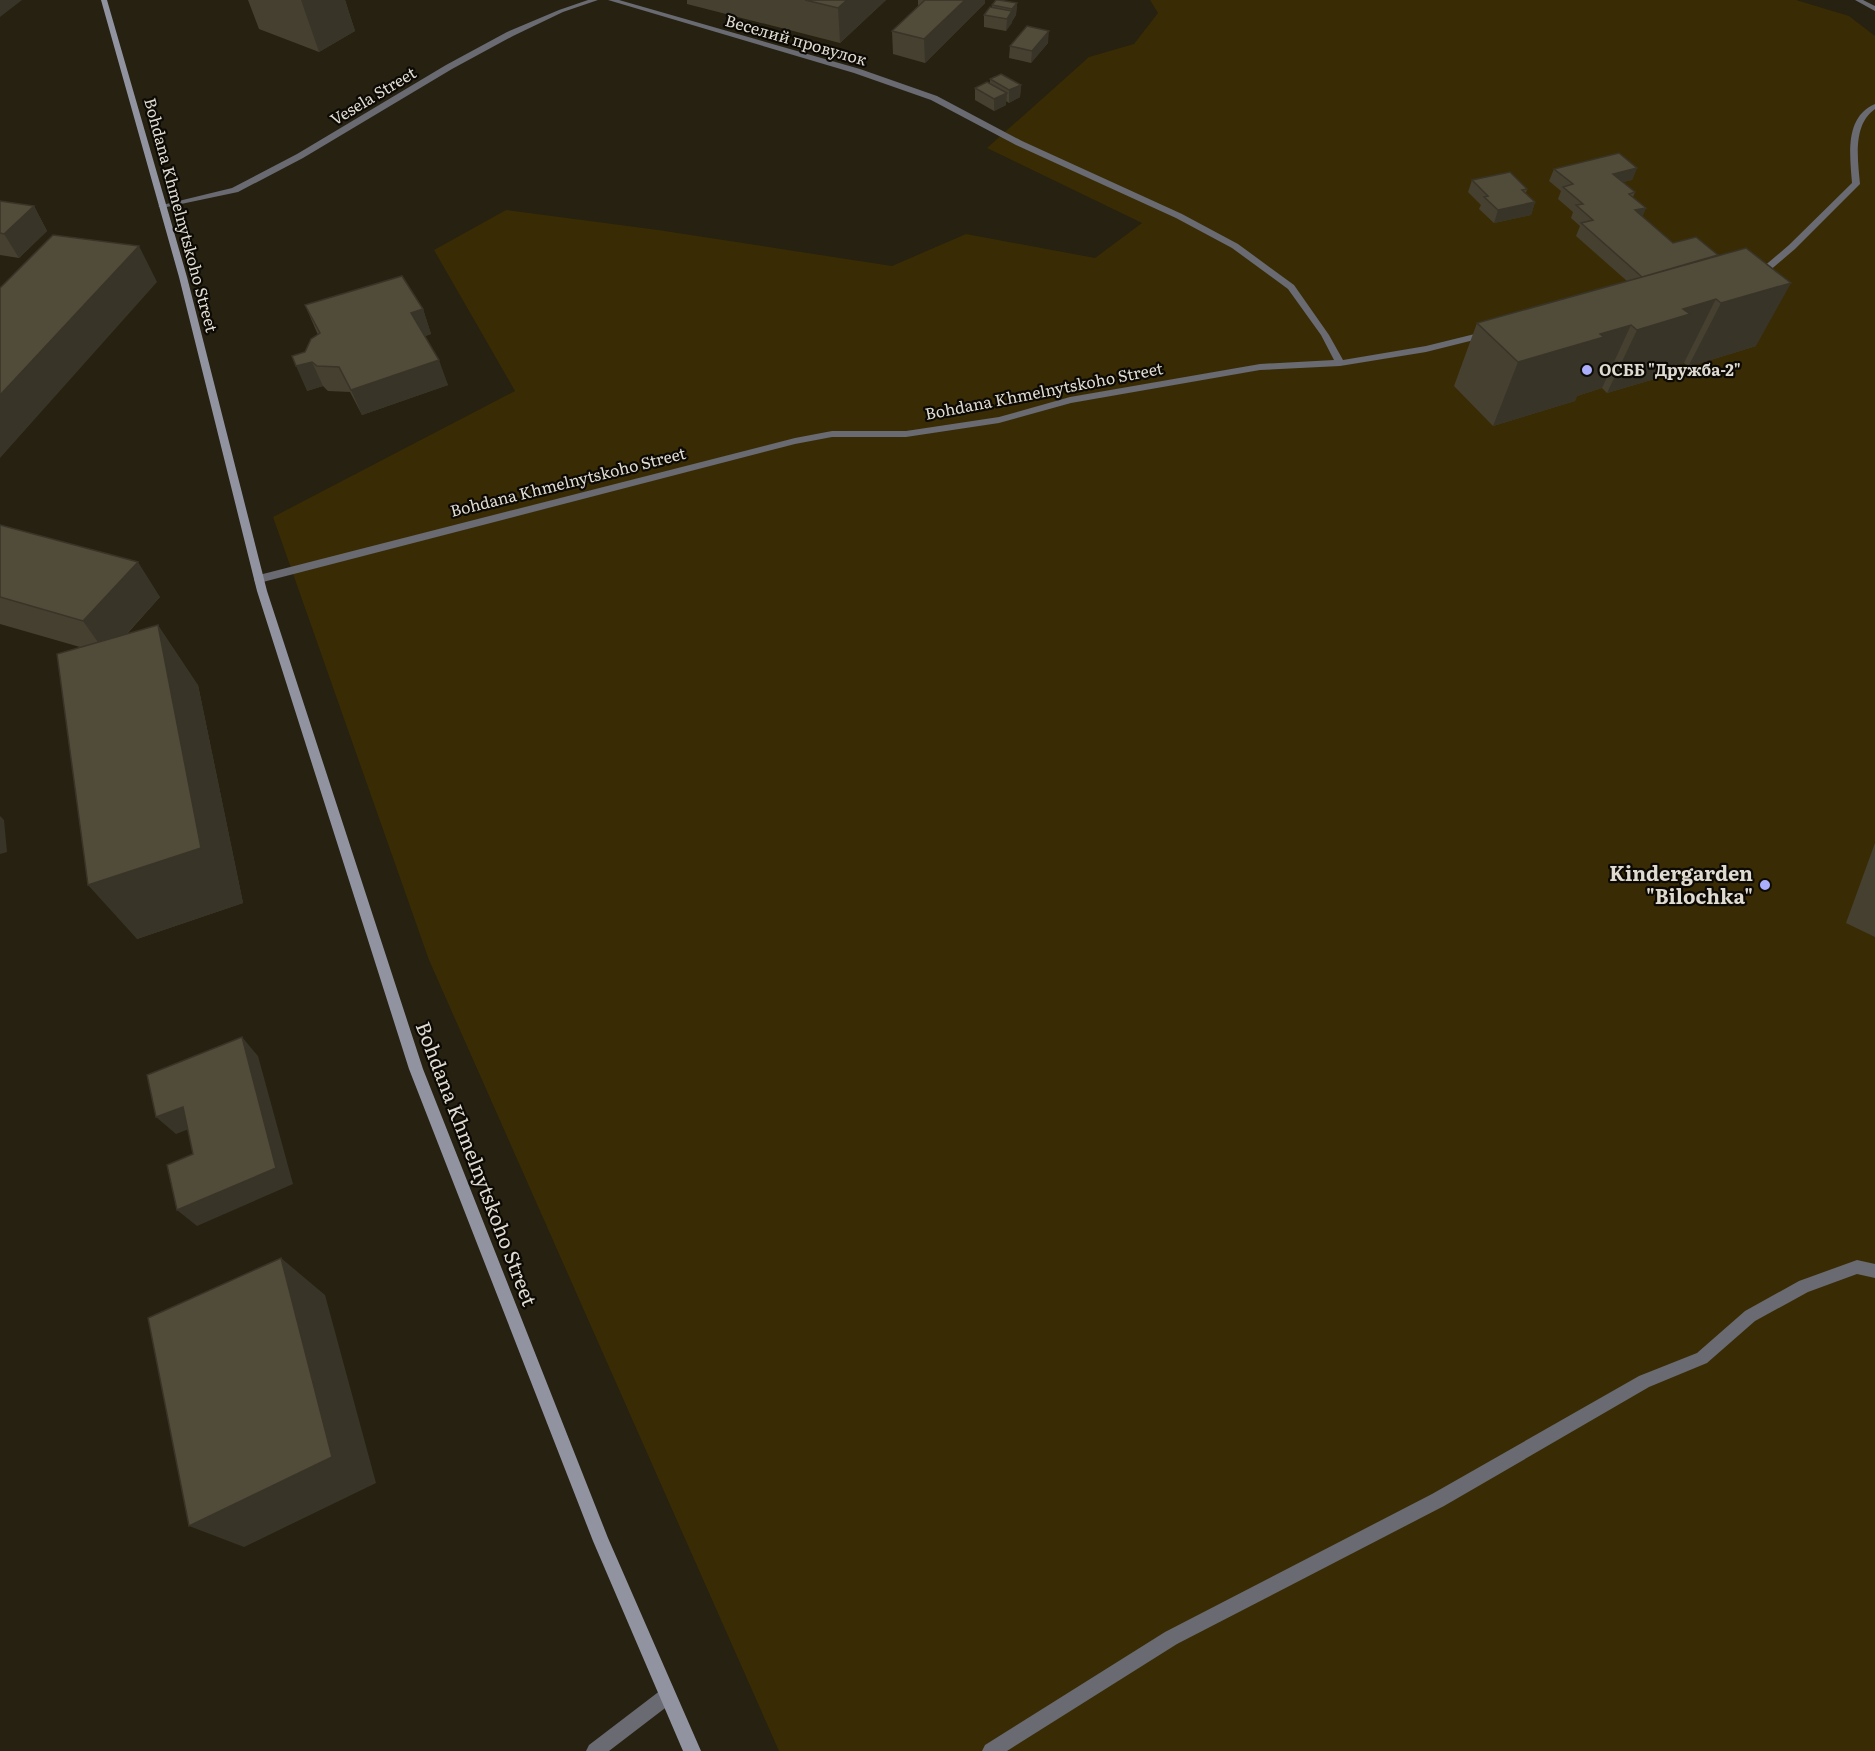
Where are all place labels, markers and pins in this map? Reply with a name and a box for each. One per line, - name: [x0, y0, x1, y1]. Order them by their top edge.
- place label: ОСББ "Дружба-2": [1599, 357, 1741, 381]
- marker: ОСББ "Дружба-2": [1580, 363, 1594, 377]
- place label: Kindergarden "Bilochka": [1609, 857, 1753, 910]
- marker: Kindergarden "Bilochka": [1758, 878, 1772, 892]

